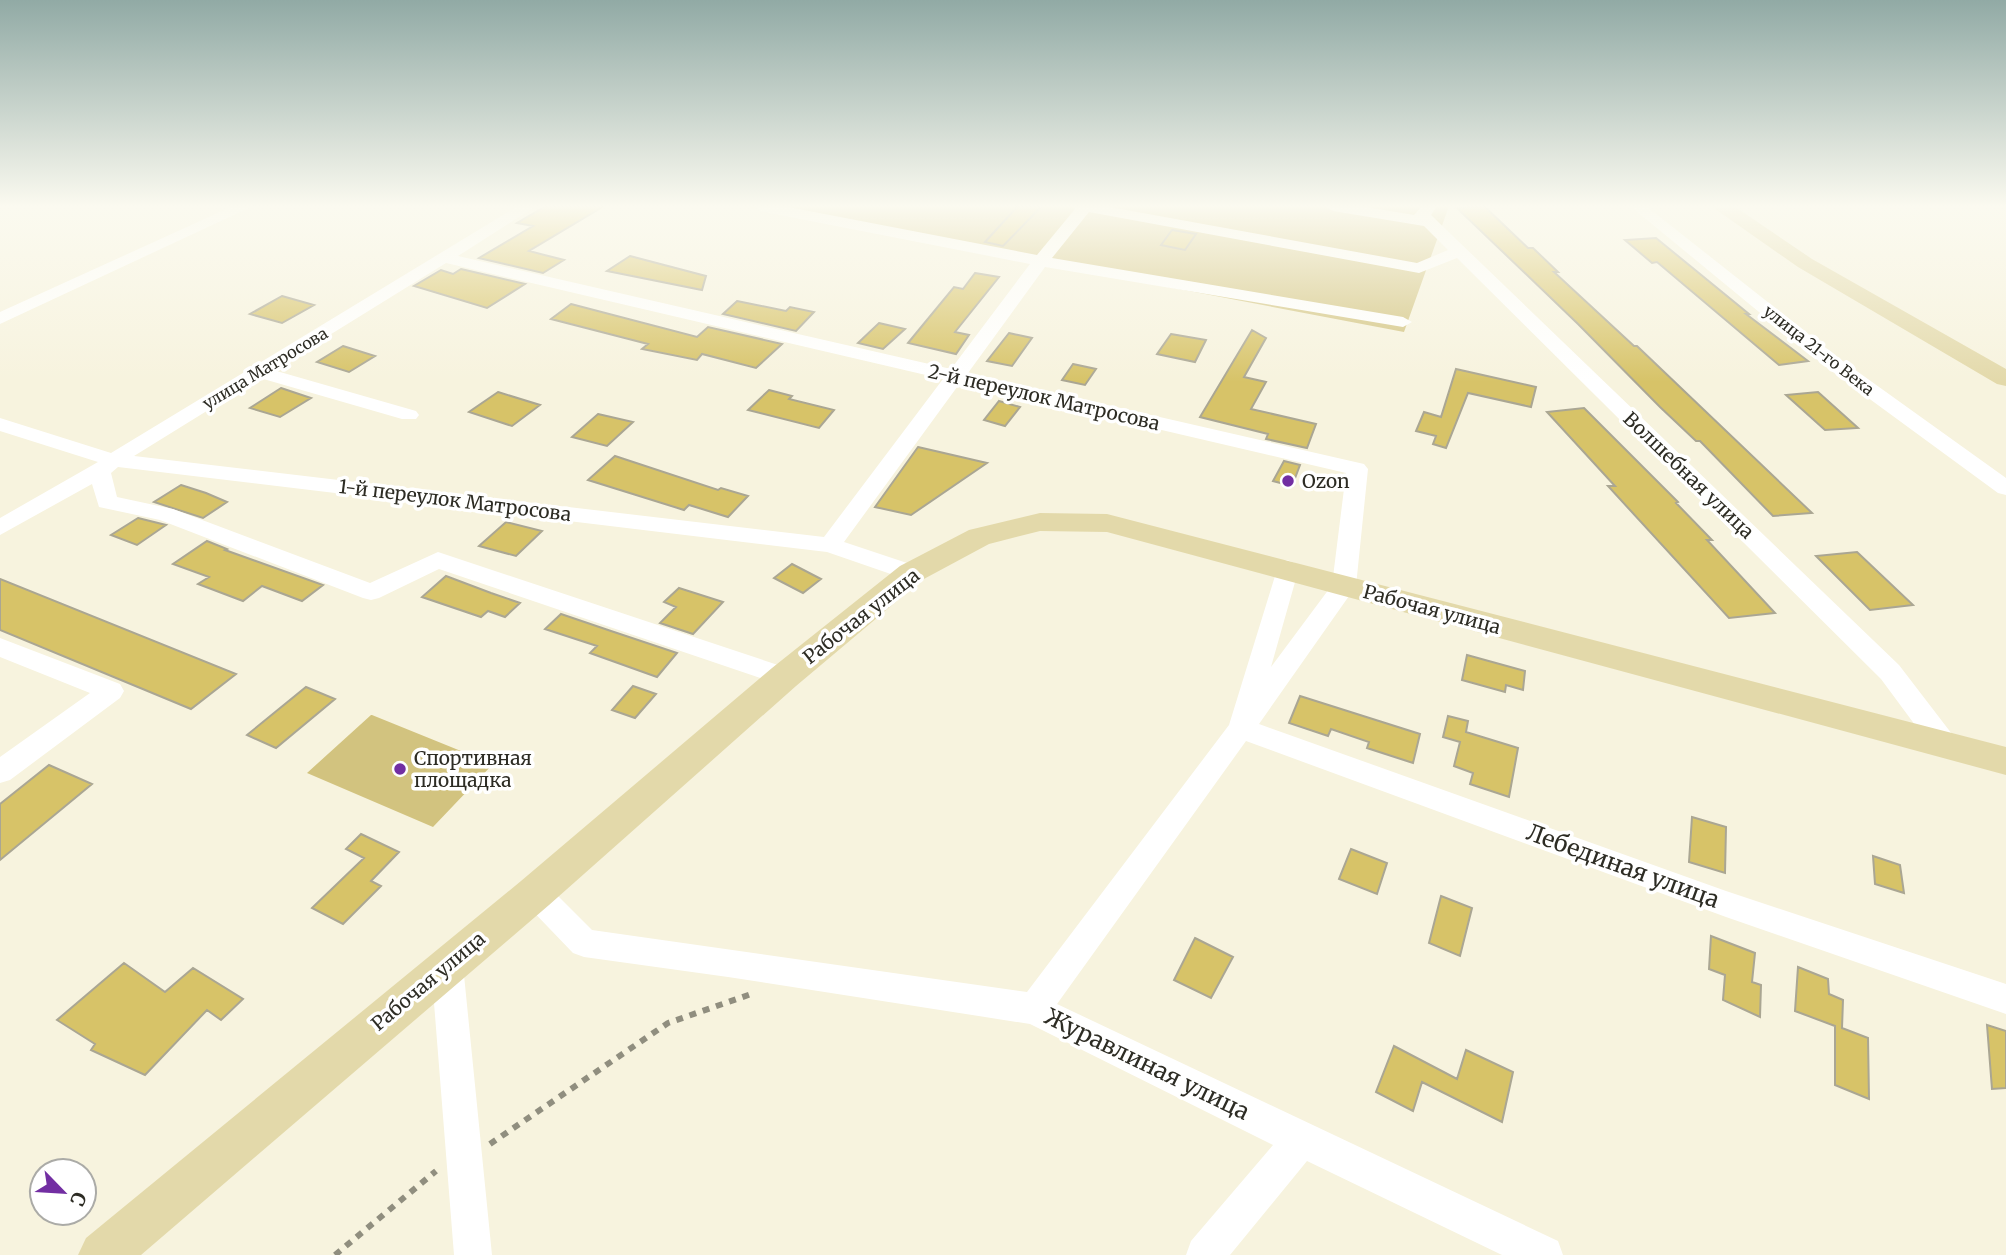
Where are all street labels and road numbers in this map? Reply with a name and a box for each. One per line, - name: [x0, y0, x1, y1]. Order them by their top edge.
- street label: улица 21-го Века: [1760, 301, 1879, 400]
- street label: улица Матросова: [199, 323, 331, 413]
- street label: 2-й переулок Матросова: [926, 359, 1162, 435]
- street label: Волшебная улица: [1619, 406, 1759, 544]
- street label: 1-й переулок Матросова: [337, 474, 573, 526]
- street label: Рабочая улица: [798, 563, 924, 669]
- street label: Рабочая улица: [1361, 579, 1503, 639]
- street label: Лебединая улица: [1523, 817, 1723, 914]
- street label: Рабочая улица: [366, 926, 490, 1036]
- street label: Журавлиная улица: [1040, 1001, 1254, 1126]

